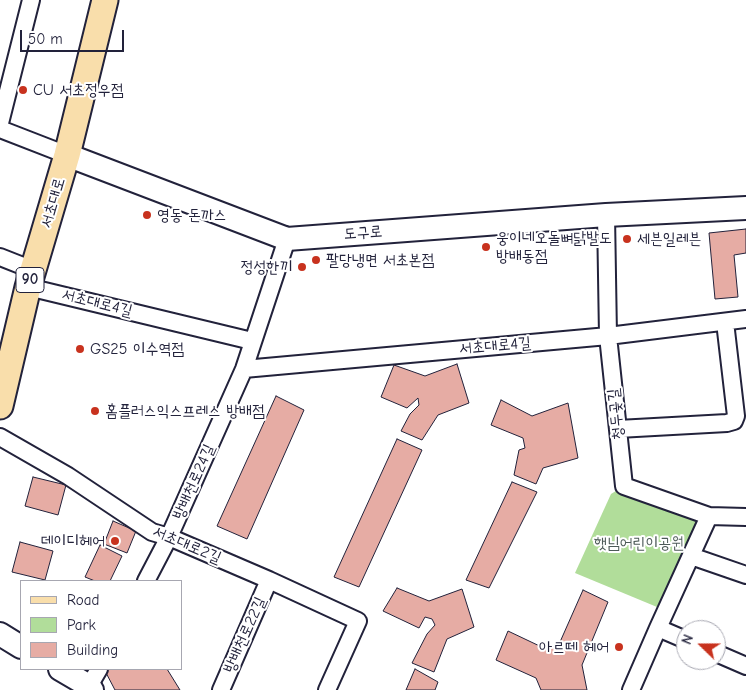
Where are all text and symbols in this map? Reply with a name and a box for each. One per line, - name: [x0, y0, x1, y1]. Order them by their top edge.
- scale bar: [22, 20, 126, 52]
- text: 50 m: [28, 30, 63, 48]
- place label: CU 서초정우점: [33, 80, 124, 100]
- marker: CU 서초정우점: [17, 84, 29, 96]
- street label: 서초대로: [37, 176, 69, 230]
- place label: 영동 돈까스: [157, 205, 227, 225]
- marker: 영동 돈까스: [141, 209, 153, 221]
- street label: 도구로: [343, 222, 383, 244]
- place label: 웅이네오돌뼈닭발도 방배동점: [496, 228, 612, 266]
- place label: 세븐일레븐: [637, 229, 701, 249]
- marker: 세븐일레븐: [621, 233, 633, 245]
- marker: 웅이네오돌뼈닭발도 방배동점: [480, 241, 492, 253]
- place label: 팔당냉면 서초본점: [326, 250, 434, 270]
- marker: 팔당냉면 서초본점: [310, 254, 322, 266]
- place label: 정성한끼: [240, 257, 292, 277]
- marker: 정성한끼: [296, 261, 308, 273]
- road number: 90: [16, 268, 44, 292]
- street label: 서초대로4길: [60, 285, 134, 321]
- street label: 서초대로4길: [458, 333, 532, 359]
- place label: GS25 이수역점: [90, 339, 184, 359]
- marker: GS25 이수역점: [74, 343, 86, 355]
- street label: 청두곶길: [604, 387, 628, 441]
- place label: 홈플러스익스프레스 방배점: [105, 401, 265, 421]
- marker: 홈플러스익스프레스 방배점: [89, 405, 101, 417]
- street label: 방배천로24길: [169, 441, 219, 523]
- street label: 서초대로2길: [150, 522, 224, 568]
- place label: 데이디헤어: [41, 531, 105, 551]
- park label: 햇님어린이공원: [594, 533, 684, 553]
- marker: 데이디헤어: [109, 535, 121, 547]
- legend: [20, 580, 182, 670]
- text: Road: [67, 591, 99, 609]
- street label: 방배천로22길: [220, 594, 270, 676]
- text: Park: [67, 616, 96, 634]
- north arrow: [676, 620, 726, 670]
- text: N: [678, 632, 697, 647]
- place label: 아르떼 헤어: [539, 637, 609, 657]
- text: Building: [67, 641, 118, 659]
- marker: 아르떼 헤어: [613, 641, 625, 653]

